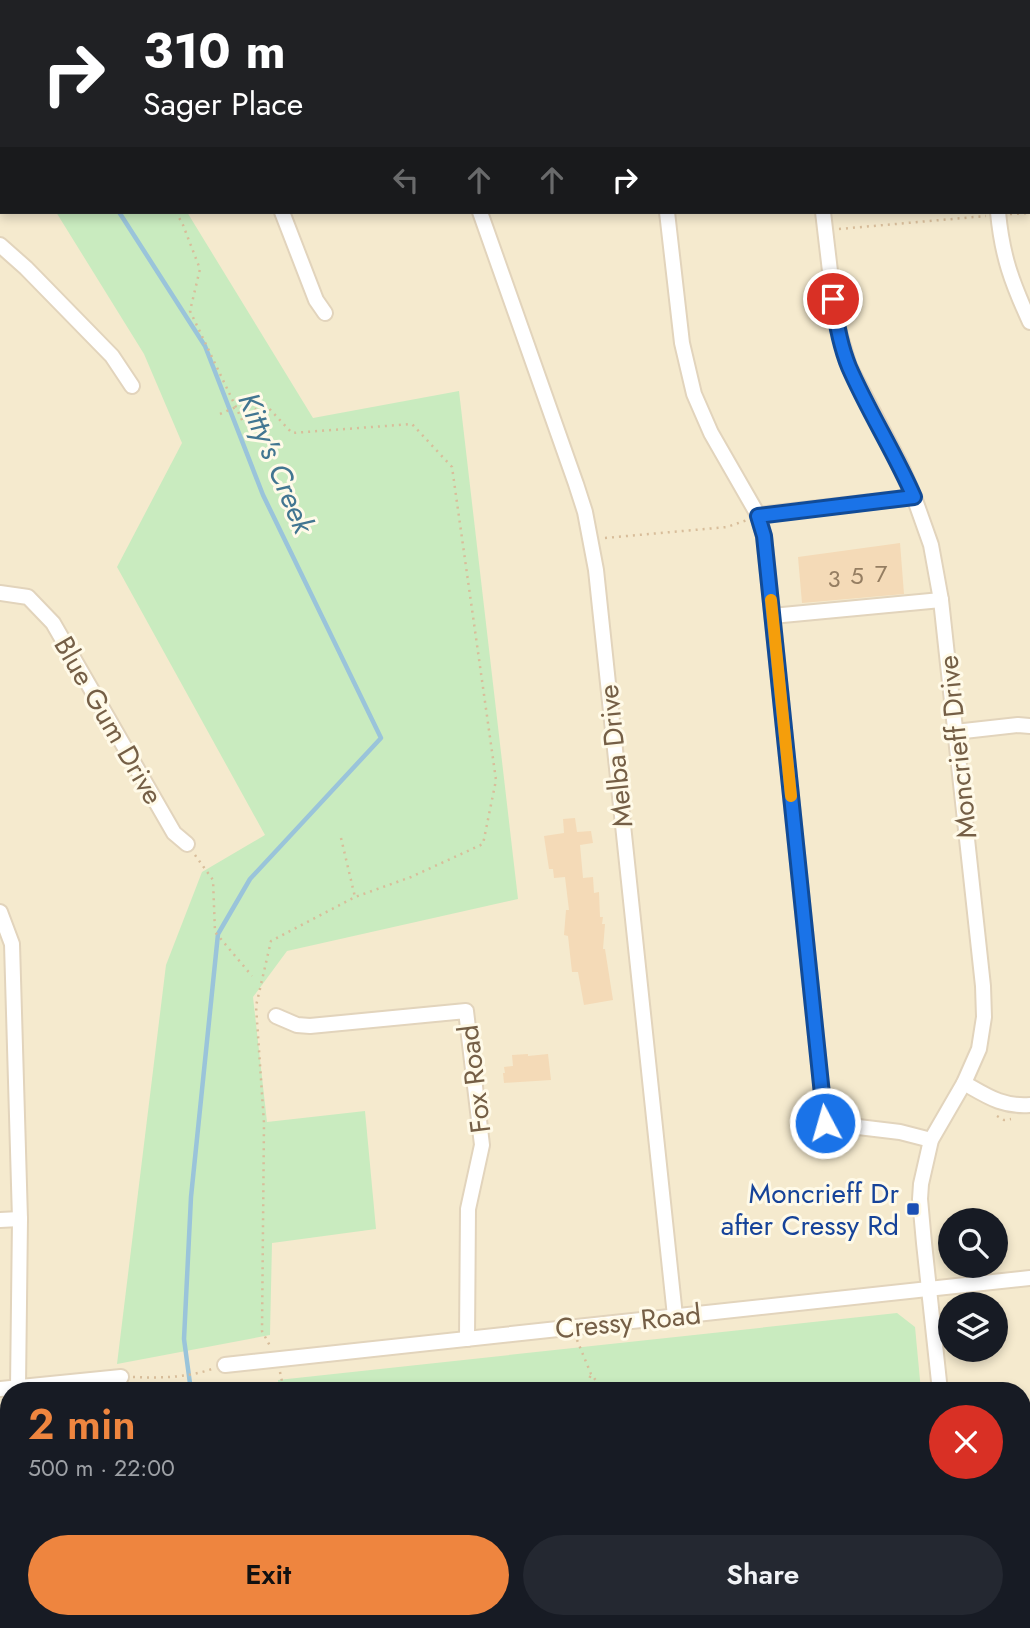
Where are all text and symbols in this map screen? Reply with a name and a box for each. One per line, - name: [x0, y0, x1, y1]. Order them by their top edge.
- text: 310 m: [143, 16, 286, 86]
- icon: right: [28, 28, 119, 119]
- text: Sager Place: [143, 81, 303, 127]
- icon: left: [387, 161, 425, 199]
- icon: ahead: [460, 161, 498, 199]
- icon: ahead: [533, 161, 571, 199]
- icon: right: [606, 161, 644, 199]
- pin: [803, 269, 863, 329]
- icon: arrive: [814, 280, 852, 318]
- water label: Kitty's Creek: [228, 386, 326, 541]
- house number: 7: [875, 556, 888, 591]
- house number: 5: [850, 558, 864, 593]
- house number: 3: [827, 561, 841, 596]
- street label: Blue Gum Drive: [44, 628, 173, 812]
- street label: Moncrieff Drive: [927, 653, 988, 841]
- street label: Melba Drive: [588, 682, 643, 830]
- street label: Fox Road: [448, 1023, 501, 1135]
- position arrow: [788, 1086, 862, 1160]
- place label: Moncrieff Dr after Cressy Rd: [721, 1173, 899, 1246]
- marker: Moncrieff Dr after Cressy Rd: [905, 1201, 921, 1217]
- map controls: [938, 1208, 1008, 1362]
- button: search: [938, 1208, 1008, 1278]
- button: layers: [938, 1292, 1008, 1362]
- street label: Cressy Road: [553, 1293, 703, 1350]
- text: 2 min: [28, 1394, 136, 1455]
- button: close: [929, 1405, 1003, 1479]
- text: 500 m · 22:00: [28, 1451, 175, 1485]
- button: Exit: [28, 1535, 509, 1615]
- button: Share: [523, 1535, 1003, 1615]

